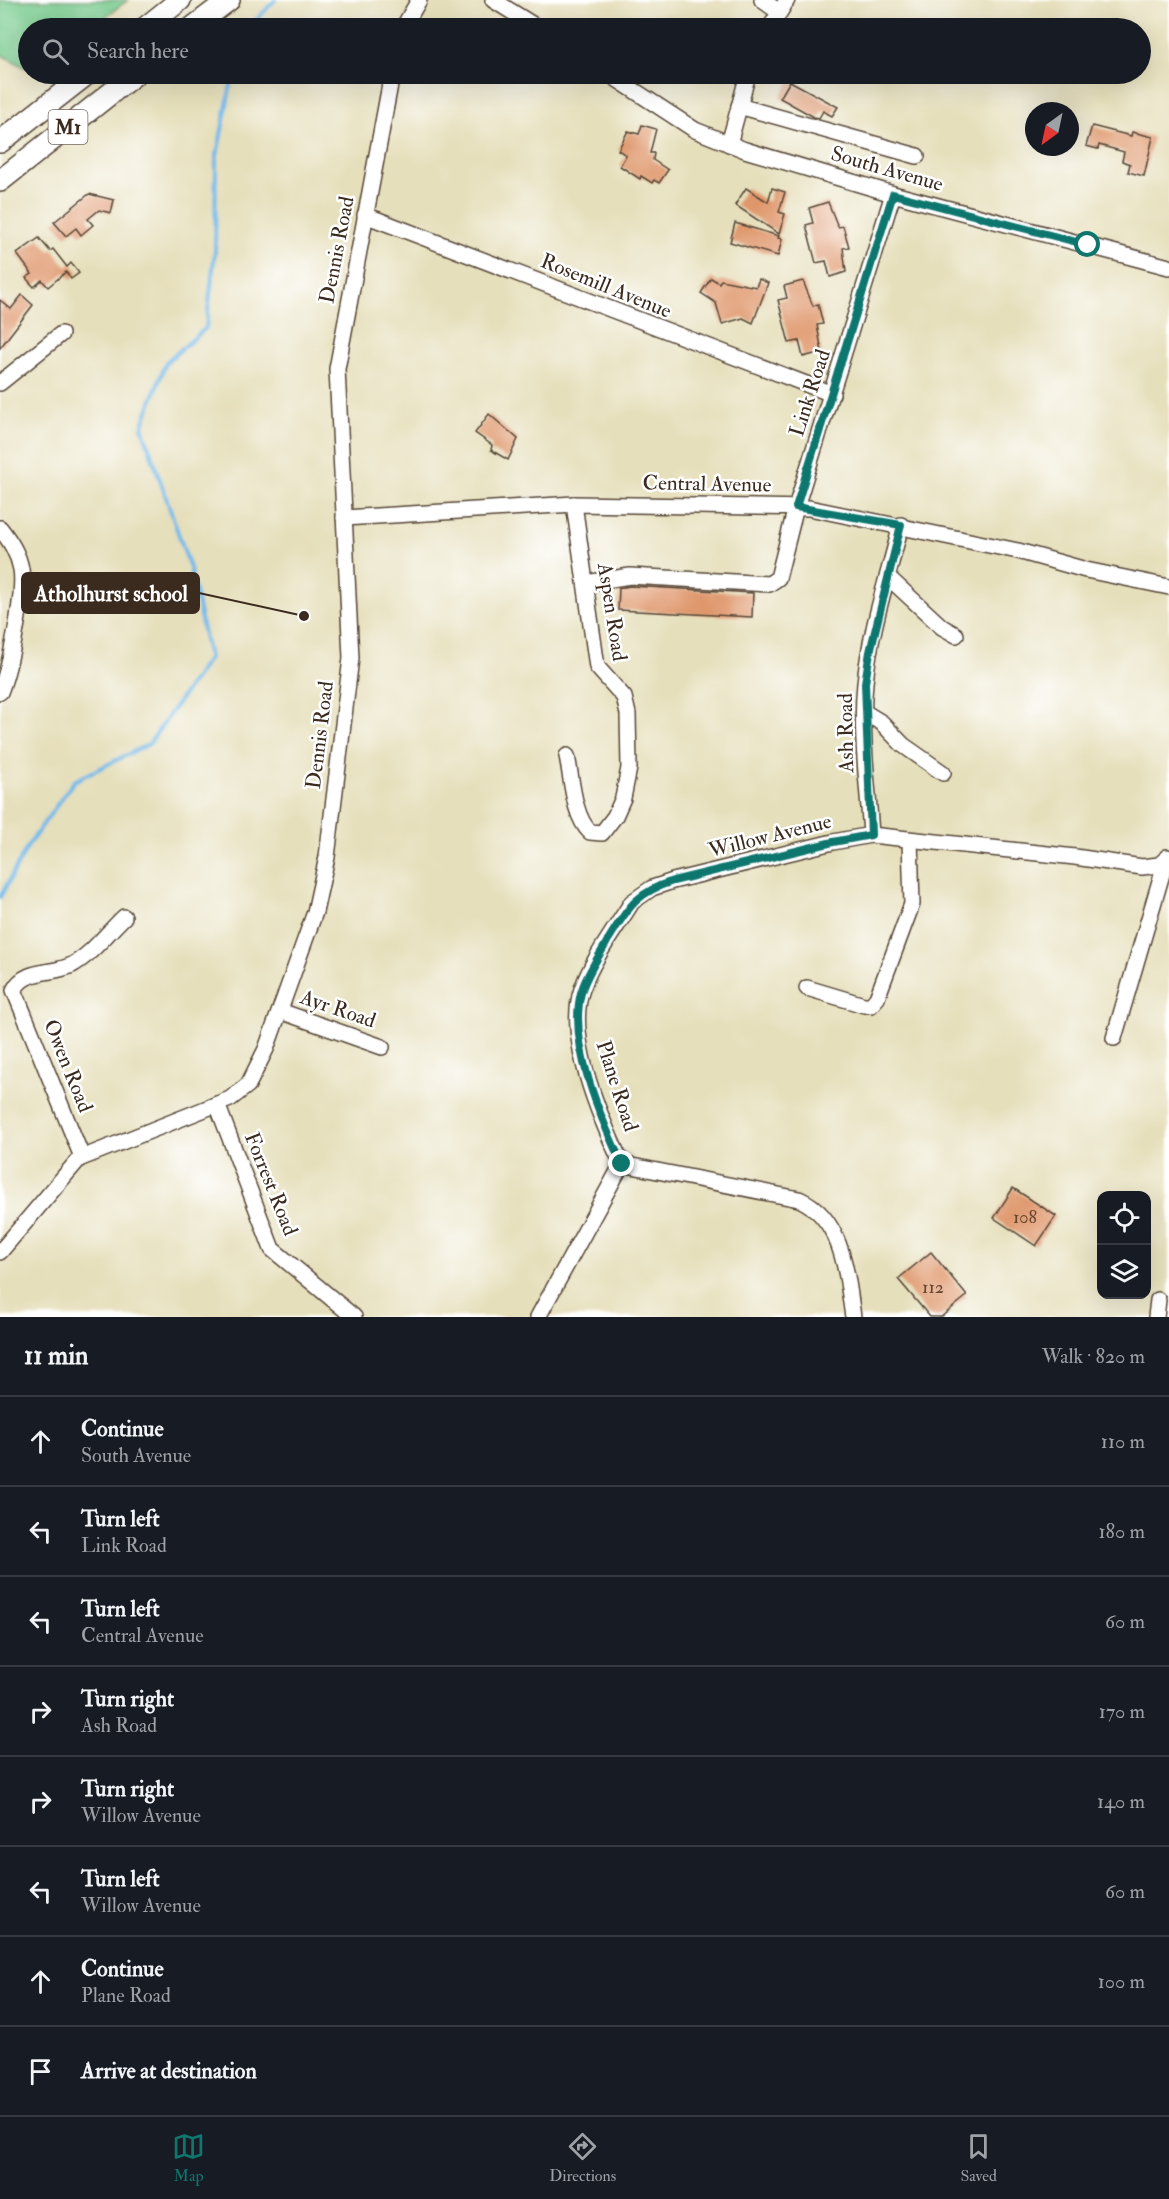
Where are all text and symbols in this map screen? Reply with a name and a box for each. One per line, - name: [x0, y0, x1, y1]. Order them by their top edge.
- search box: [18, 18, 1151, 84]
- icon: search: [39, 35, 72, 68]
- text: Search here: [87, 37, 189, 65]
- north arrow: [1025, 102, 1079, 156]
- road number: M1: [48, 110, 88, 144]
- street label: South Avenue: [828, 140, 947, 198]
- street label: Dennis Road: [313, 193, 361, 306]
- route start: [1074, 231, 1100, 257]
- street label: Rosemill Avenue: [537, 247, 676, 325]
- street label: Link Road: [783, 345, 837, 440]
- street label: Central Avenue: [642, 469, 772, 499]
- street label: Aspen Road: [591, 560, 633, 664]
- callout: Atholhurst school: [22, 573, 199, 613]
- text: Atholhurst school: [33, 580, 188, 608]
- street label: Dennis Road: [300, 679, 340, 791]
- street label: Ash Road: [832, 692, 860, 774]
- street label: Willow Avenue: [705, 808, 834, 865]
- street label: Ayr Road: [296, 983, 380, 1035]
- street label: Owen Road: [37, 1016, 99, 1117]
- street label: Plane Road: [590, 1037, 645, 1136]
- street label: Forrest Road: [238, 1128, 304, 1240]
- route end: [608, 1150, 634, 1176]
- map controls: [1097, 1191, 1151, 1299]
- button: locate: [1097, 1191, 1151, 1245]
- house number: 108: [1013, 1206, 1037, 1229]
- button: layers: [1097, 1245, 1151, 1299]
- house number: 112: [922, 1276, 944, 1299]
- text: 11 min: [24, 1340, 89, 1372]
- text: Walk · 820 m: [1042, 1344, 1145, 1369]
- text: Continue: [81, 1415, 164, 1443]
- icon: ahead: [24, 1425, 57, 1458]
- text: 110 m: [1101, 1429, 1145, 1454]
- text: South Avenue: [81, 1443, 191, 1468]
- text: Turn left: [81, 1505, 160, 1533]
- icon: left: [24, 1515, 57, 1548]
- text: 180 m: [1098, 1519, 1145, 1544]
- text: Link Road: [81, 1533, 167, 1558]
- text: Turn left: [81, 1595, 160, 1623]
- icon: left: [24, 1605, 57, 1638]
- text: 60 m: [1105, 1609, 1145, 1634]
- text: Central Avenue: [81, 1623, 204, 1648]
- text: Turn right: [81, 1685, 174, 1713]
- icon: right: [24, 1695, 57, 1728]
- text: 170 m: [1099, 1699, 1145, 1724]
- text: Ash Road: [81, 1713, 157, 1738]
- text: Turn right: [81, 1775, 174, 1803]
- icon: right: [24, 1785, 57, 1818]
- text: 140 m: [1097, 1789, 1145, 1814]
- text: Willow Avenue: [81, 1803, 201, 1828]
- text: Turn left: [81, 1865, 160, 1893]
- icon: left: [24, 1875, 57, 1908]
- text: 60 m: [1105, 1879, 1145, 1904]
- text: Willow Avenue: [81, 1893, 201, 1918]
- text: Continue: [81, 1955, 164, 1983]
- icon: ahead: [24, 1965, 57, 1998]
- text: 100 m: [1098, 1969, 1145, 1994]
- text: Plane Road: [81, 1983, 171, 2008]
- icon: arrive: [24, 2055, 57, 2088]
- text: Arrive at destination: [81, 2057, 257, 2085]
- tab: Map: [172, 2130, 205, 2186]
- tab: Directions: [549, 2130, 616, 2186]
- tab: Saved: [960, 2130, 997, 2186]

